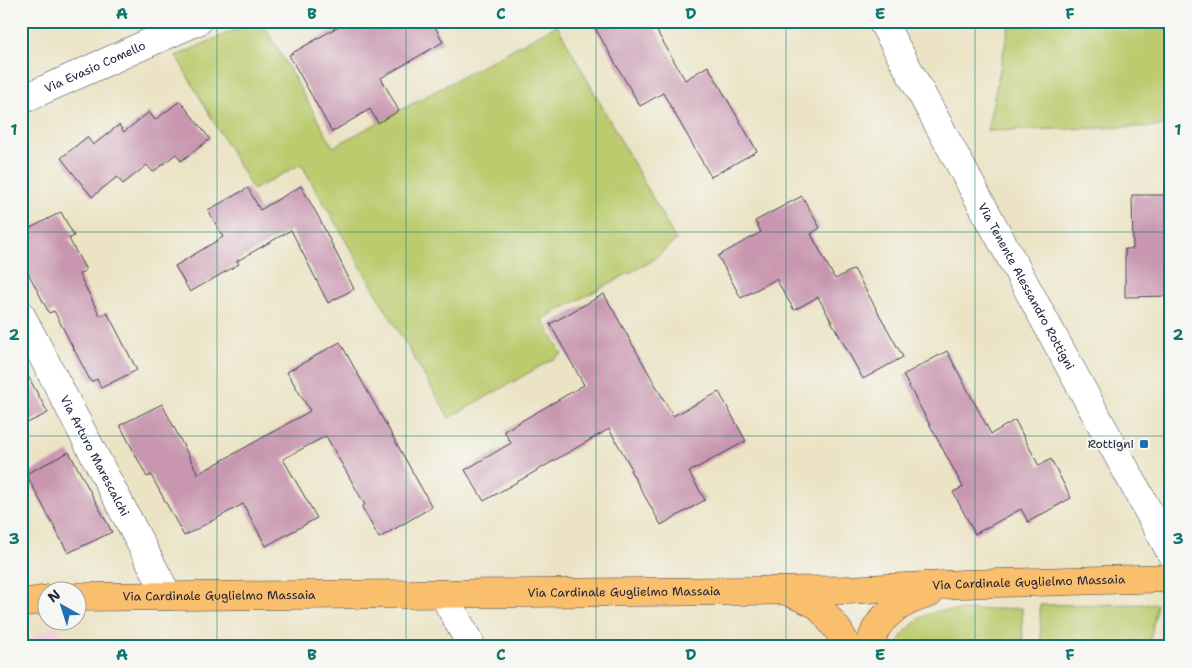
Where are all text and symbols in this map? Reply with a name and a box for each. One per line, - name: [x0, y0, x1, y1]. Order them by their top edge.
- text: A: [116, 3, 128, 24]
- text: B: [307, 3, 317, 24]
- text: C: [496, 3, 506, 24]
- text: D: [685, 3, 697, 24]
- text: E: [875, 3, 885, 24]
- text: F: [1065, 3, 1075, 24]
- street label: Via Evasio Comello: [42, 37, 148, 97]
- text: 1: [10, 119, 18, 140]
- text: 1: [1174, 119, 1182, 140]
- street label: Via Tenente Alessandro Rottigni: [974, 200, 1078, 373]
- text: 2: [8, 324, 20, 345]
- text: 2: [1172, 324, 1184, 345]
- street label: Via Arturo Marescalchi: [56, 393, 133, 519]
- place label: Rottigni: [1088, 436, 1134, 452]
- marker: Rottigni: [1138, 438, 1150, 450]
- text: 3: [8, 528, 20, 549]
- text: 3: [1172, 528, 1184, 549]
- street label: Via Cardinale Guglielmo Massaia: [932, 571, 1126, 594]
- north arrow: [38, 580, 88, 630]
- street label: Via Cardinale Guglielmo Massaia: [527, 583, 721, 601]
- text: N: [44, 585, 64, 606]
- street label: Via Cardinale Guglielmo Massaia: [122, 587, 316, 605]
- text: A: [116, 644, 128, 665]
- text: B: [307, 644, 317, 665]
- text: C: [496, 644, 506, 665]
- text: D: [685, 644, 697, 665]
- text: E: [875, 644, 885, 665]
- text: F: [1065, 644, 1075, 665]

